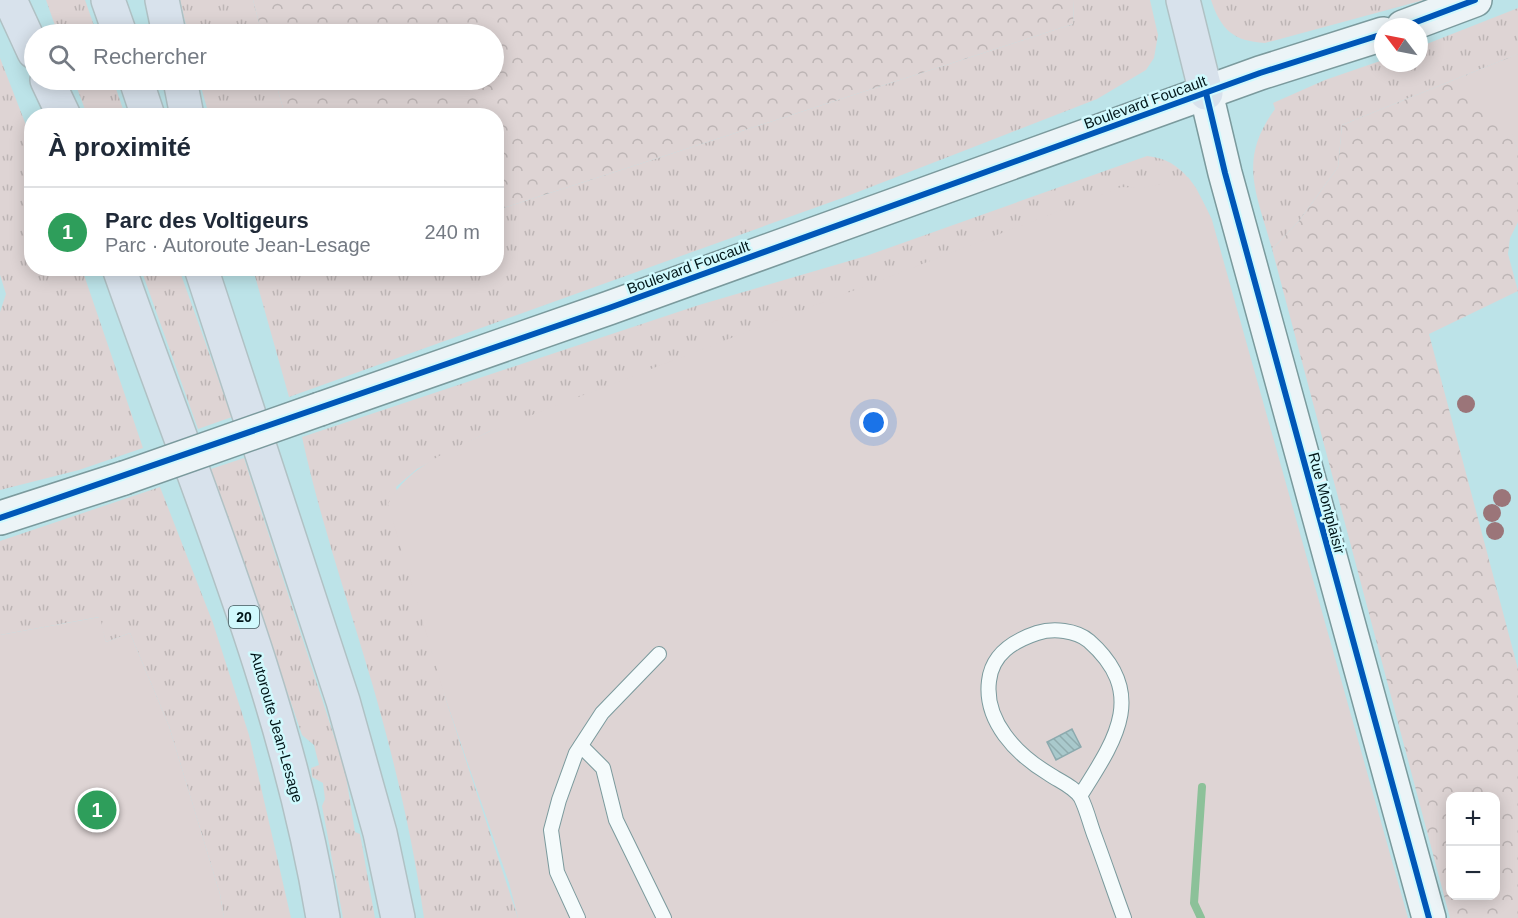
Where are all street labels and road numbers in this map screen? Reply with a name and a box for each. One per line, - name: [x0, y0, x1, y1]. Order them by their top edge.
- street label: Boulevard Foucault: [1081, 72, 1209, 132]
- street label: Boulevard Foucault: [624, 237, 752, 297]
- street label: Rue Montplaisir: [1305, 450, 1349, 556]
- road number: 20: [229, 606, 259, 628]
- street label: Autoroute Jean-Lesage: [247, 650, 307, 804]

